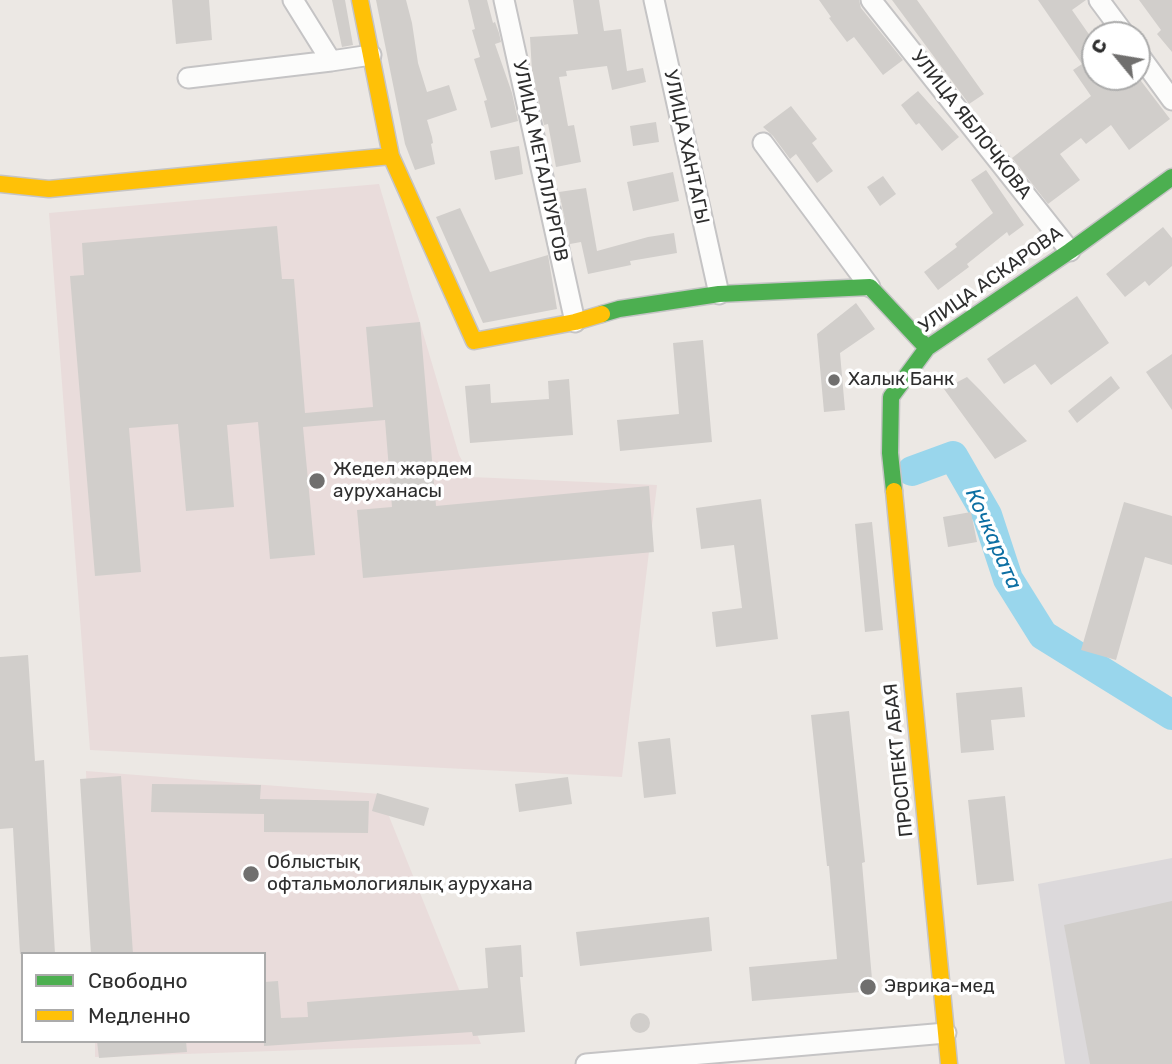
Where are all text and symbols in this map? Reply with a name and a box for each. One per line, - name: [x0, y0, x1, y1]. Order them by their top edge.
- north arrow: [1081, 21, 1151, 91]
- text: С: [1086, 35, 1112, 58]
- street label: УЛИЦА ЯБЛОЧКОВА: [906, 46, 1036, 204]
- street label: УЛИЦА МЕТАЛЛУРГОВ: [508, 58, 572, 264]
- street label: УЛИЦА ХАНТАГЫ: [659, 68, 713, 226]
- street label: УЛИЦА АСКАРОВА: [915, 222, 1067, 338]
- place label: Халык Банк: [848, 369, 954, 391]
- marker: Халык Банк: [826, 372, 842, 388]
- place label: Жедел жәрдем ауруханасы: [333, 459, 472, 503]
- marker: Жедел жәрдем ауруханасы: [307, 471, 327, 491]
- water label: Кочкарата: [960, 485, 1026, 593]
- street label: ПРОСПЕКТ АБАЯ: [880, 682, 918, 838]
- place label: Облыстық офтальмологиялық аурухана: [267, 852, 533, 896]
- marker: Облыстық офтальмологиялық аурухана: [241, 864, 261, 884]
- legend: [21, 952, 266, 1043]
- text: Свободно: [88, 968, 188, 993]
- place label: Эврика-мед: [884, 976, 995, 998]
- marker: Эврика-мед: [858, 977, 878, 997]
- text: Медленно: [88, 1003, 191, 1028]

